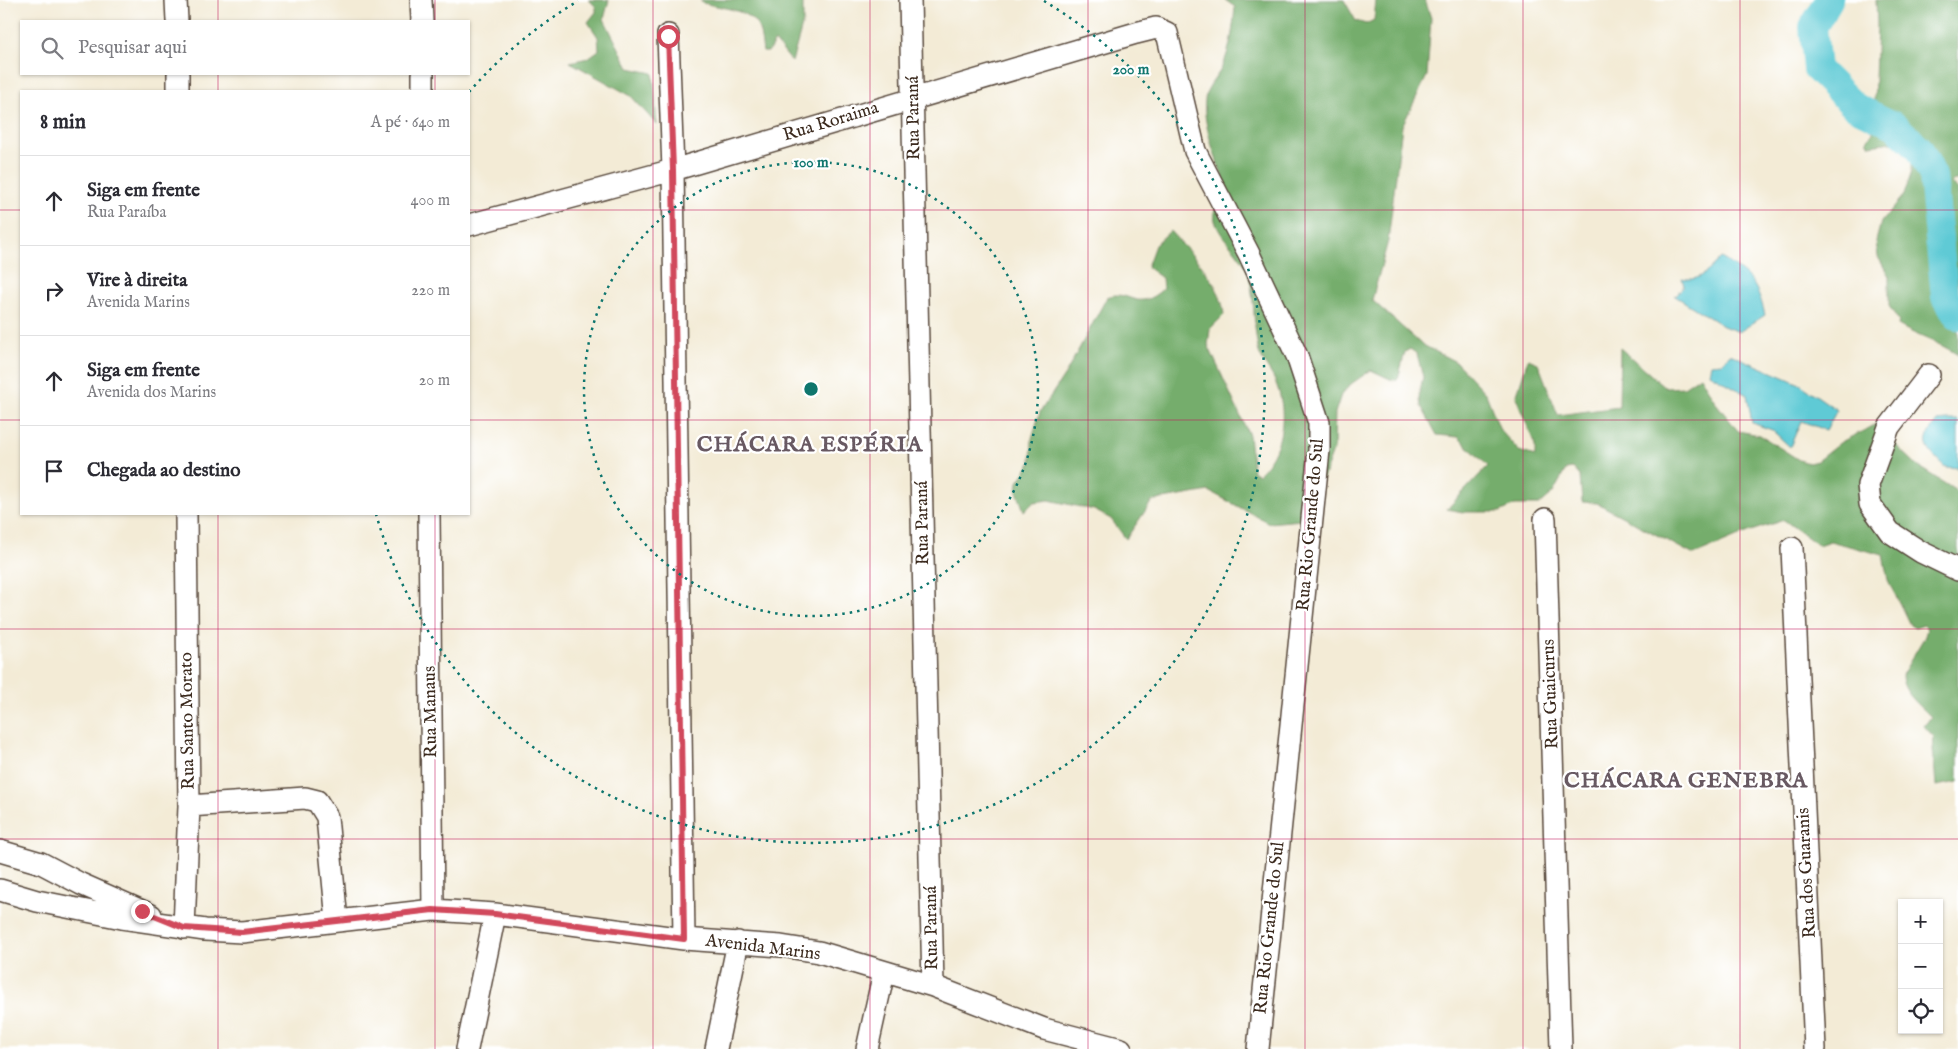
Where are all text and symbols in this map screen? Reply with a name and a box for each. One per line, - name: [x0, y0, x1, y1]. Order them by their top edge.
- search box: [20, 20, 470, 75]
- route start: [657, 25, 680, 48]
- icon: search: [38, 34, 66, 62]
- text: Pesquisar aqui: [78, 36, 187, 60]
- text: 200 m: [1113, 60, 1150, 79]
- street label: Rua Paraná: [902, 75, 926, 160]
- street label: Rua Roraima: [780, 96, 882, 147]
- text: 8 min: [40, 109, 86, 136]
- text: A pé · 640 m: [371, 113, 450, 133]
- text: 100 m: [793, 153, 829, 172]
- text: Siga em frente: [87, 179, 200, 203]
- icon: ahead: [40, 187, 68, 215]
- text: 400 m: [411, 191, 450, 211]
- text: Rua Paraíba: [87, 203, 166, 223]
- text: Vire à direita: [87, 269, 187, 293]
- icon: right: [40, 277, 68, 305]
- text: 220 m: [411, 281, 450, 301]
- text: Avenida Marins: [87, 293, 190, 313]
- text: Siga em frente: [87, 359, 200, 383]
- icon: ahead: [40, 367, 68, 395]
- text: 20 m: [419, 371, 450, 391]
- centre of rings: [802, 380, 820, 398]
- text: Avenida dos Marins: [87, 383, 216, 403]
- district label: CHÁCARA ESPÉRIA: [697, 431, 923, 459]
- street label: Rua Rio Grande do Sul: [1292, 438, 1330, 612]
- icon: arrive: [40, 457, 68, 485]
- text: Chegada ao destino: [87, 459, 240, 483]
- street label: Rua Paraná: [911, 480, 935, 565]
- street label: Rua Guaicurus: [1538, 639, 1564, 749]
- street label: Rua Santo Morato: [175, 652, 201, 790]
- street label: Rua Manaus: [419, 666, 443, 758]
- district label: CHÁCARA GENEBRA: [1564, 767, 1808, 795]
- street label: Rua dos Guaranis: [1792, 807, 1822, 939]
- street label: Rua Rio Grande do Sul: [1250, 841, 1291, 1015]
- street label: Rua Paraná: [920, 885, 944, 970]
- map controls: [1898, 899, 1943, 1034]
- button: +: [1898, 899, 1943, 944]
- route end: [131, 900, 154, 923]
- street label: Avenida Marins: [703, 929, 822, 966]
- button: −: [1898, 944, 1943, 989]
- button: locate: [1898, 989, 1943, 1034]

